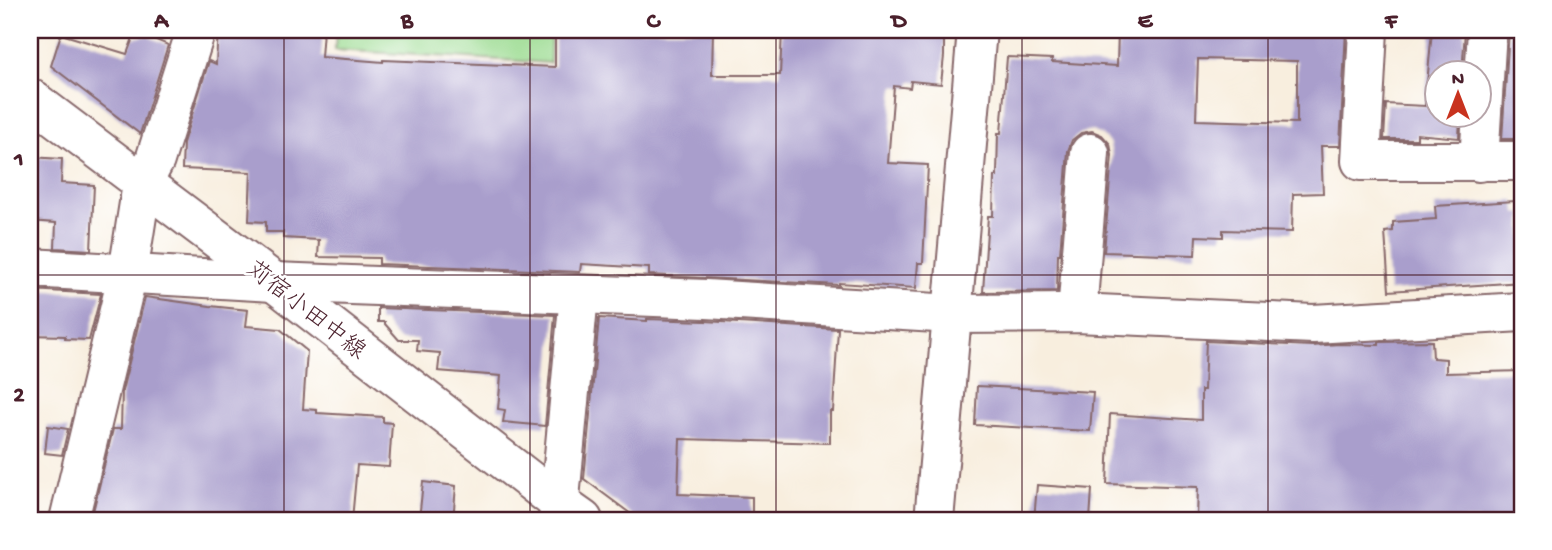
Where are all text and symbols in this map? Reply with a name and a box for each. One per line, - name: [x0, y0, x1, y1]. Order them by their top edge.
- text: A: [153, 9, 169, 36]
- text: B: [400, 9, 414, 36]
- text: C: [647, 9, 662, 36]
- text: D: [890, 9, 908, 36]
- text: E: [1138, 9, 1154, 36]
- text: F: [1384, 9, 1399, 36]
- north arrow: [1422, 60, 1492, 130]
- text: N: [1452, 69, 1464, 92]
- text: 1: [13, 147, 24, 174]
- street label: 苅宿小田中線: [239, 255, 371, 368]
- text: 2: [13, 383, 25, 410]

